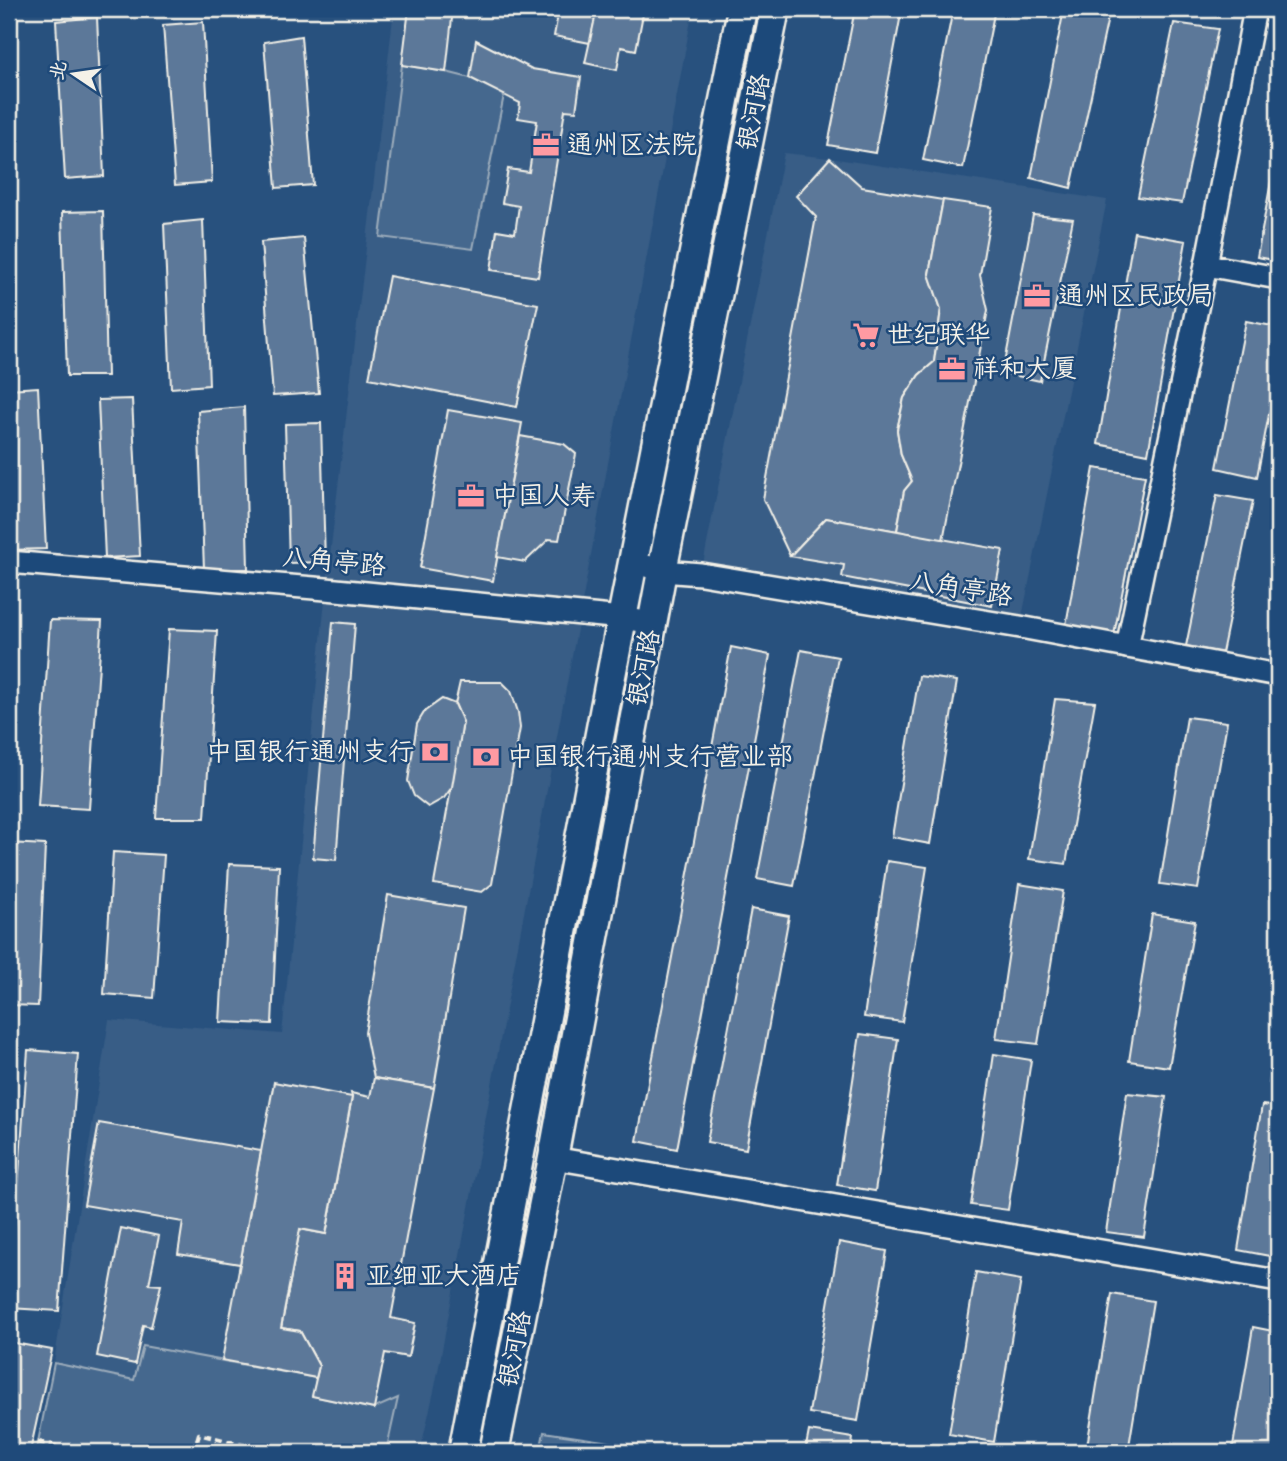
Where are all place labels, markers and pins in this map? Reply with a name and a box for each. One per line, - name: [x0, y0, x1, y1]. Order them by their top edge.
- place label: 通州区法院: [567, 127, 697, 163]
- office icon: 通州区法院: [531, 130, 561, 160]
- place label: 通州区民政局: [1058, 278, 1214, 314]
- office icon: 通州区民政局: [1022, 281, 1052, 311]
- place label: 世纪联华: [887, 317, 991, 353]
- supermarket icon: 世纪联华: [851, 320, 881, 350]
- place label: 祥和大厦: [973, 351, 1077, 387]
- office icon: 祥和大厦: [937, 354, 967, 384]
- place label: 中国人寿: [492, 478, 596, 514]
- office icon: 中国人寿: [456, 481, 486, 511]
- place label: 中国银行通州支行: [206, 734, 414, 770]
- bank icon: 中国银行通州支行: [420, 737, 450, 767]
- place label: 中国银行通州支行营业部: [507, 739, 793, 775]
- bank icon: 中国银行通州支行营业部: [471, 742, 501, 772]
- place label: 亚细亚大酒店: [366, 1258, 522, 1294]
- building icon: 亚细亚大酒店: [330, 1261, 360, 1291]

